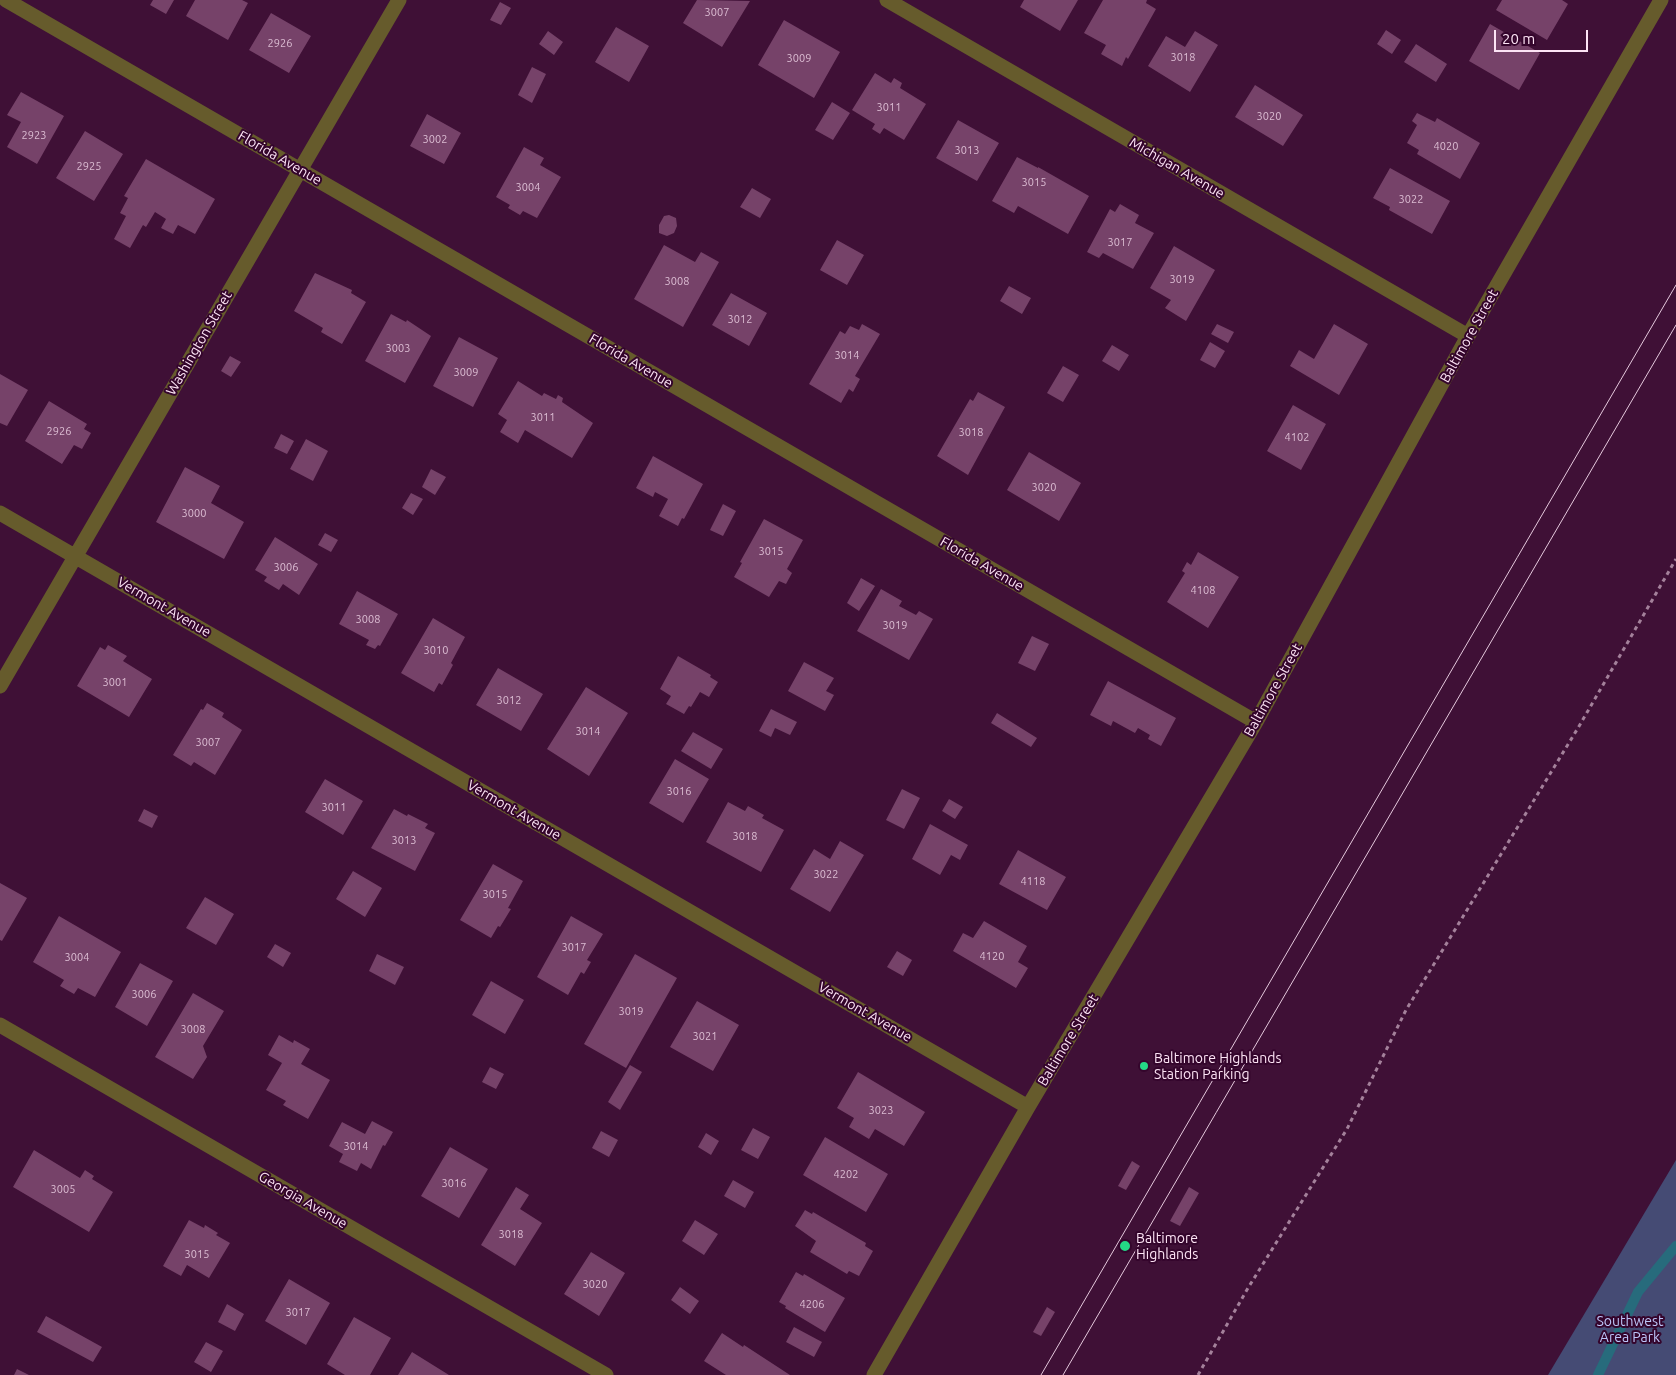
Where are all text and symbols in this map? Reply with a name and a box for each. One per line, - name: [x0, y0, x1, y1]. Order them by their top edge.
- house number: 3007: [705, 5, 729, 19]
- scale bar: [1496, 20, 1590, 52]
- text: 20 m: [1502, 30, 1535, 47]
- house number: 2926: [268, 36, 292, 50]
- house number: 3018: [1171, 50, 1195, 64]
- house number: 3009: [787, 51, 811, 65]
- house number: 3011: [877, 100, 901, 114]
- house number: 3020: [1257, 109, 1281, 123]
- street label: Florida Avenue: [235, 127, 325, 189]
- house number: 2923: [22, 128, 46, 142]
- house number: 3002: [423, 132, 447, 146]
- street label: Michigan Avenue: [1126, 134, 1228, 202]
- house number: 4020: [1434, 139, 1458, 153]
- house number: 3013: [955, 143, 979, 157]
- house number: 2925: [77, 159, 101, 173]
- house number: 3015: [1022, 175, 1046, 189]
- house number: 3004: [516, 180, 540, 194]
- house number: 3022: [1399, 192, 1423, 206]
- house number: 3017: [1108, 235, 1132, 249]
- house number: 3019: [1170, 272, 1194, 286]
- house number: 3008: [665, 274, 689, 288]
- street label: Baltimore Street: [1436, 286, 1502, 386]
- street label: Washington Street: [162, 288, 236, 398]
- house number: 3012: [728, 312, 752, 326]
- street label: Florida Avenue: [586, 330, 676, 392]
- house number: 3003: [386, 341, 410, 355]
- house number: 3014: [835, 348, 859, 362]
- house number: 3009: [454, 365, 478, 379]
- house number: 3011: [531, 410, 555, 424]
- house number: 2926: [47, 424, 71, 438]
- house number: 3018: [959, 425, 983, 439]
- house number: 4102: [1285, 430, 1309, 444]
- house number: 3020: [1032, 480, 1056, 494]
- house number: 3000: [182, 506, 206, 520]
- street label: Florida Avenue: [937, 533, 1027, 595]
- house number: 3015: [759, 544, 783, 558]
- house number: 3006: [274, 560, 298, 574]
- street label: Vermont Avenue: [114, 573, 214, 641]
- house number: 4108: [1191, 583, 1215, 597]
- house number: 3008: [356, 612, 380, 626]
- house number: 3019: [883, 618, 907, 632]
- street label: Baltimore Street: [1240, 640, 1306, 740]
- house number: 3010: [424, 643, 448, 657]
- house number: 3001: [103, 675, 127, 689]
- house number: 3012: [497, 693, 521, 707]
- house number: 3014: [576, 724, 600, 738]
- house number: 3007: [196, 735, 220, 749]
- street label: Vermont Avenue: [464, 776, 564, 844]
- house number: 3016: [667, 784, 691, 798]
- house number: 3011: [322, 800, 346, 814]
- house number: 3018: [733, 829, 757, 843]
- house number: 3013: [392, 833, 416, 847]
- house number: 3022: [814, 867, 838, 881]
- house number: 4118: [1021, 874, 1045, 888]
- house number: 3015: [483, 887, 507, 901]
- house number: 3017: [562, 940, 586, 954]
- house number: 4120: [980, 949, 1004, 963]
- house number: 3004: [65, 950, 89, 964]
- street label: Vermont Avenue: [815, 978, 915, 1046]
- house number: 3006: [132, 987, 156, 1001]
- street label: Baltimore Street: [1034, 991, 1102, 1089]
- house number: 3019: [619, 1004, 643, 1018]
- house number: 3008: [181, 1022, 205, 1036]
- house number: 3021: [693, 1029, 717, 1043]
- place label: Baltimore Highlands Station Parking: [1154, 1050, 1282, 1082]
- marker: Baltimore Highlands Station Parking: [1138, 1060, 1150, 1072]
- house number: 3023: [869, 1103, 893, 1117]
- house number: 3014: [344, 1139, 368, 1153]
- house number: 4202: [834, 1167, 858, 1181]
- street label: Georgia Avenue: [256, 1168, 350, 1232]
- house number: 3016: [442, 1176, 466, 1190]
- house number: 3005: [51, 1182, 75, 1196]
- house number: 3018: [499, 1227, 523, 1241]
- place label: Baltimore Highlands: [1136, 1230, 1198, 1262]
- marker: Baltimore Highlands: [1118, 1239, 1132, 1253]
- house number: 3015: [185, 1247, 209, 1261]
- house number: 3020: [583, 1277, 607, 1291]
- house number: 4206: [800, 1297, 824, 1311]
- house number: 3017: [286, 1305, 310, 1319]
- park label: Southwest Area Park: [1596, 1313, 1664, 1345]

